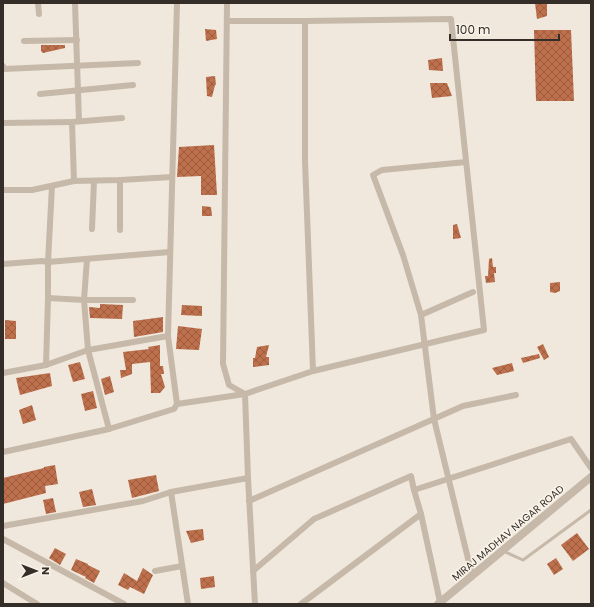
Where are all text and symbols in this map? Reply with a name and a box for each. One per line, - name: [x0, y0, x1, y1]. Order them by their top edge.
- scale bar: [450, 16, 559, 42]
- text: 100 m: [456, 21, 490, 38]
- street label: MIRAJ MADHAV NAGAR ROAD: [449, 482, 567, 584]
- north arrow: [16, 551, 56, 591]
- text: N: [38, 567, 54, 575]

